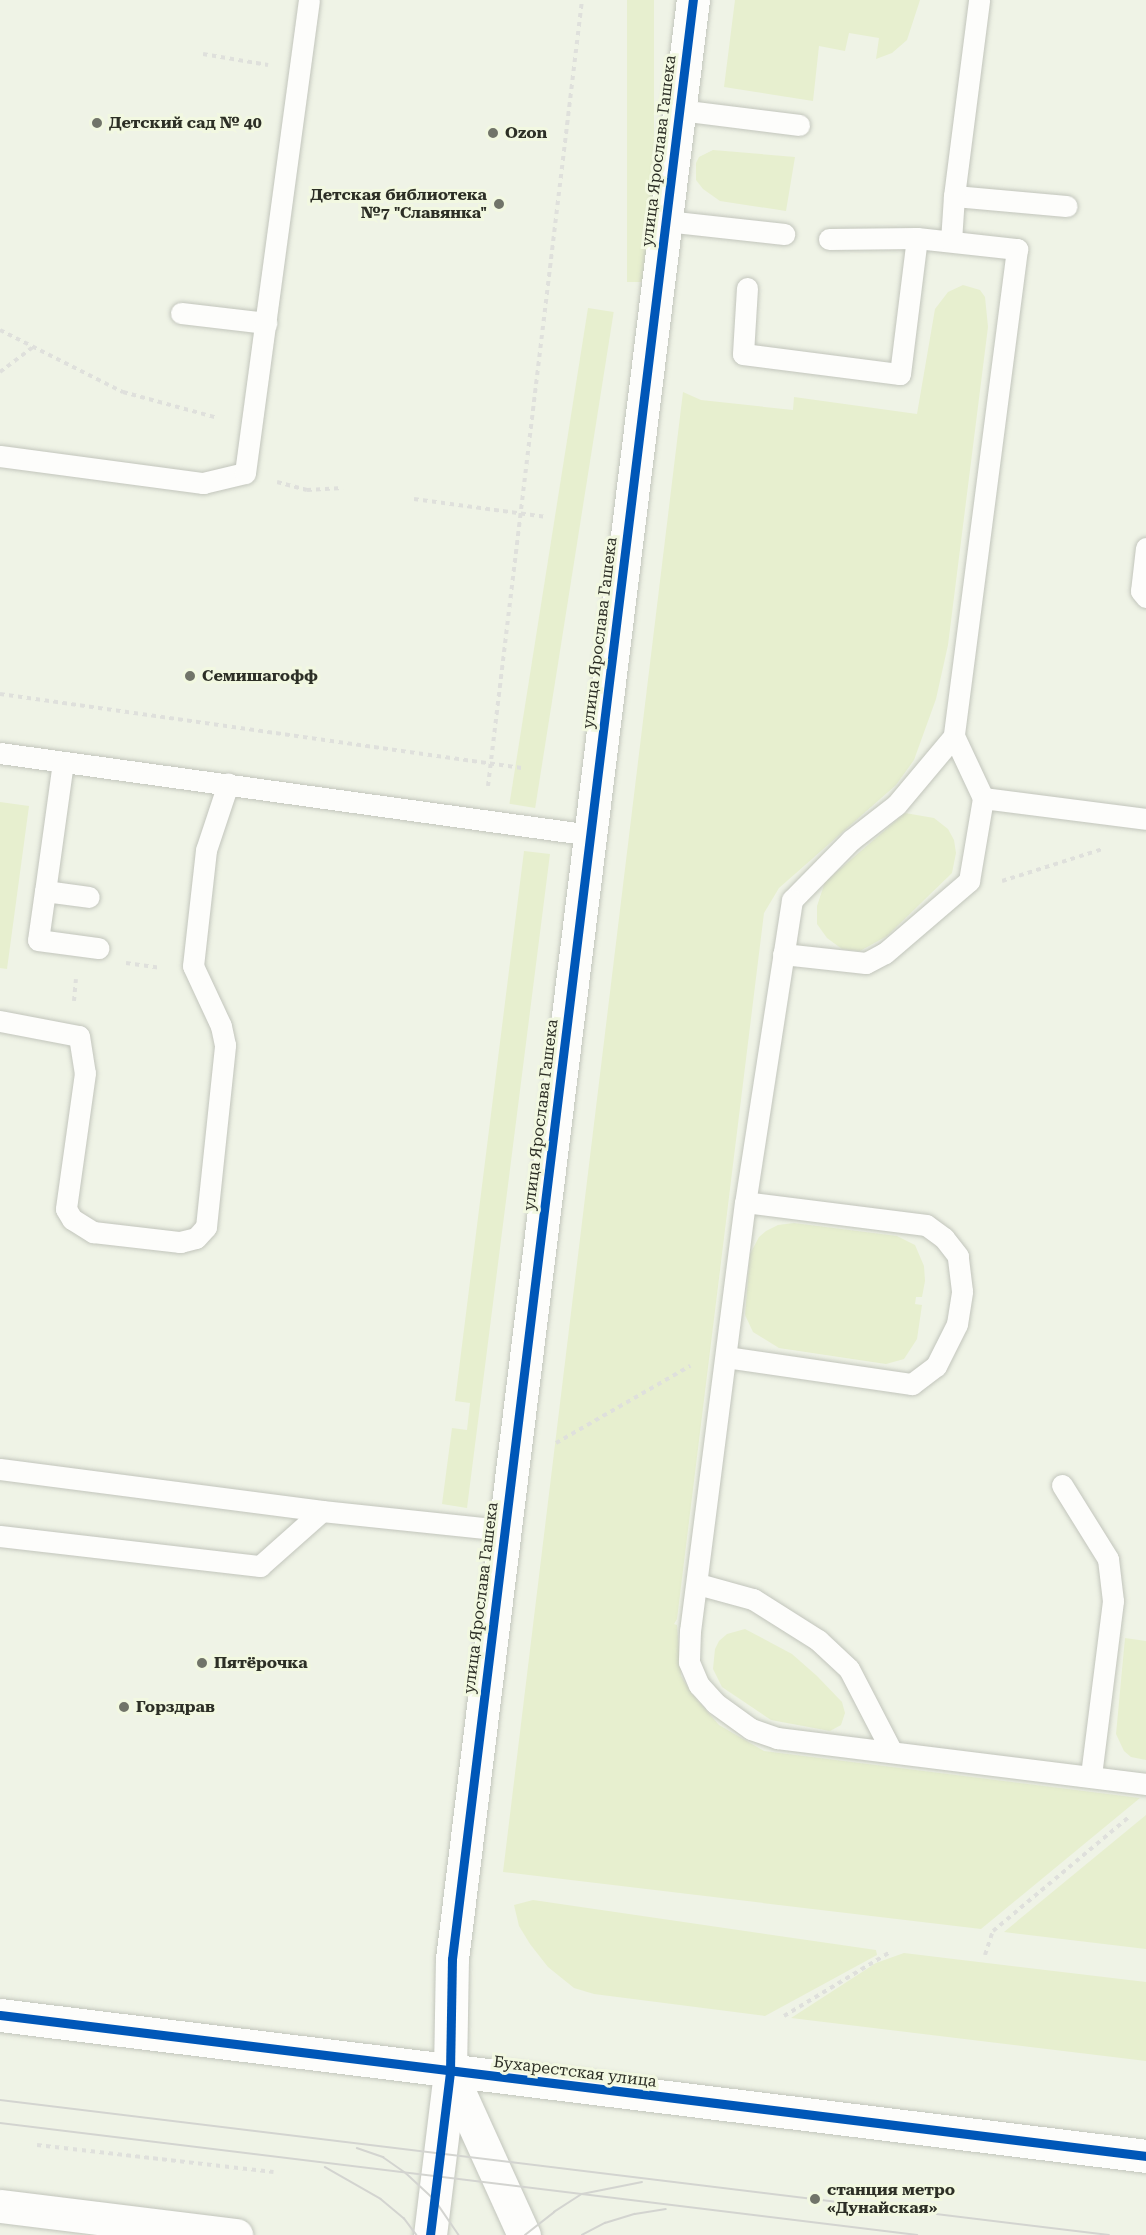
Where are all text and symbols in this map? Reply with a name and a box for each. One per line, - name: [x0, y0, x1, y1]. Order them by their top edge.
- street label: улица Ярослава Гашека: [638, 54, 680, 248]
- place label: Детский сад № 40: [109, 113, 262, 133]
- marker: Детский сад № 40: [90, 116, 104, 130]
- place label: Ozon: [505, 123, 547, 143]
- marker: Ozon: [486, 126, 500, 140]
- place label: Детская библиотека №7 "Славянка": [310, 185, 487, 223]
- marker: Детская библиотека №7 "Славянка": [492, 197, 506, 211]
- street label: улица Ярослава Гашека: [579, 536, 621, 730]
- place label: Семишагофф: [202, 666, 318, 686]
- marker: Семишагофф: [183, 669, 197, 683]
- street label: улица Ярослава Гашека: [520, 1018, 562, 1212]
- street label: улица Ярослава Гашека: [460, 1501, 502, 1695]
- place label: Пятёрочка: [214, 1653, 308, 1673]
- marker: Пятёрочка: [195, 1656, 209, 1670]
- place label: Горздрав: [136, 1697, 215, 1717]
- marker: Горздрав: [117, 1700, 131, 1714]
- street label: Бухарестская улица: [492, 2052, 658, 2092]
- place label: станция метро «Дунайская»: [827, 2180, 955, 2218]
- marker: станция метро «Дунайская»: [808, 2192, 822, 2206]

